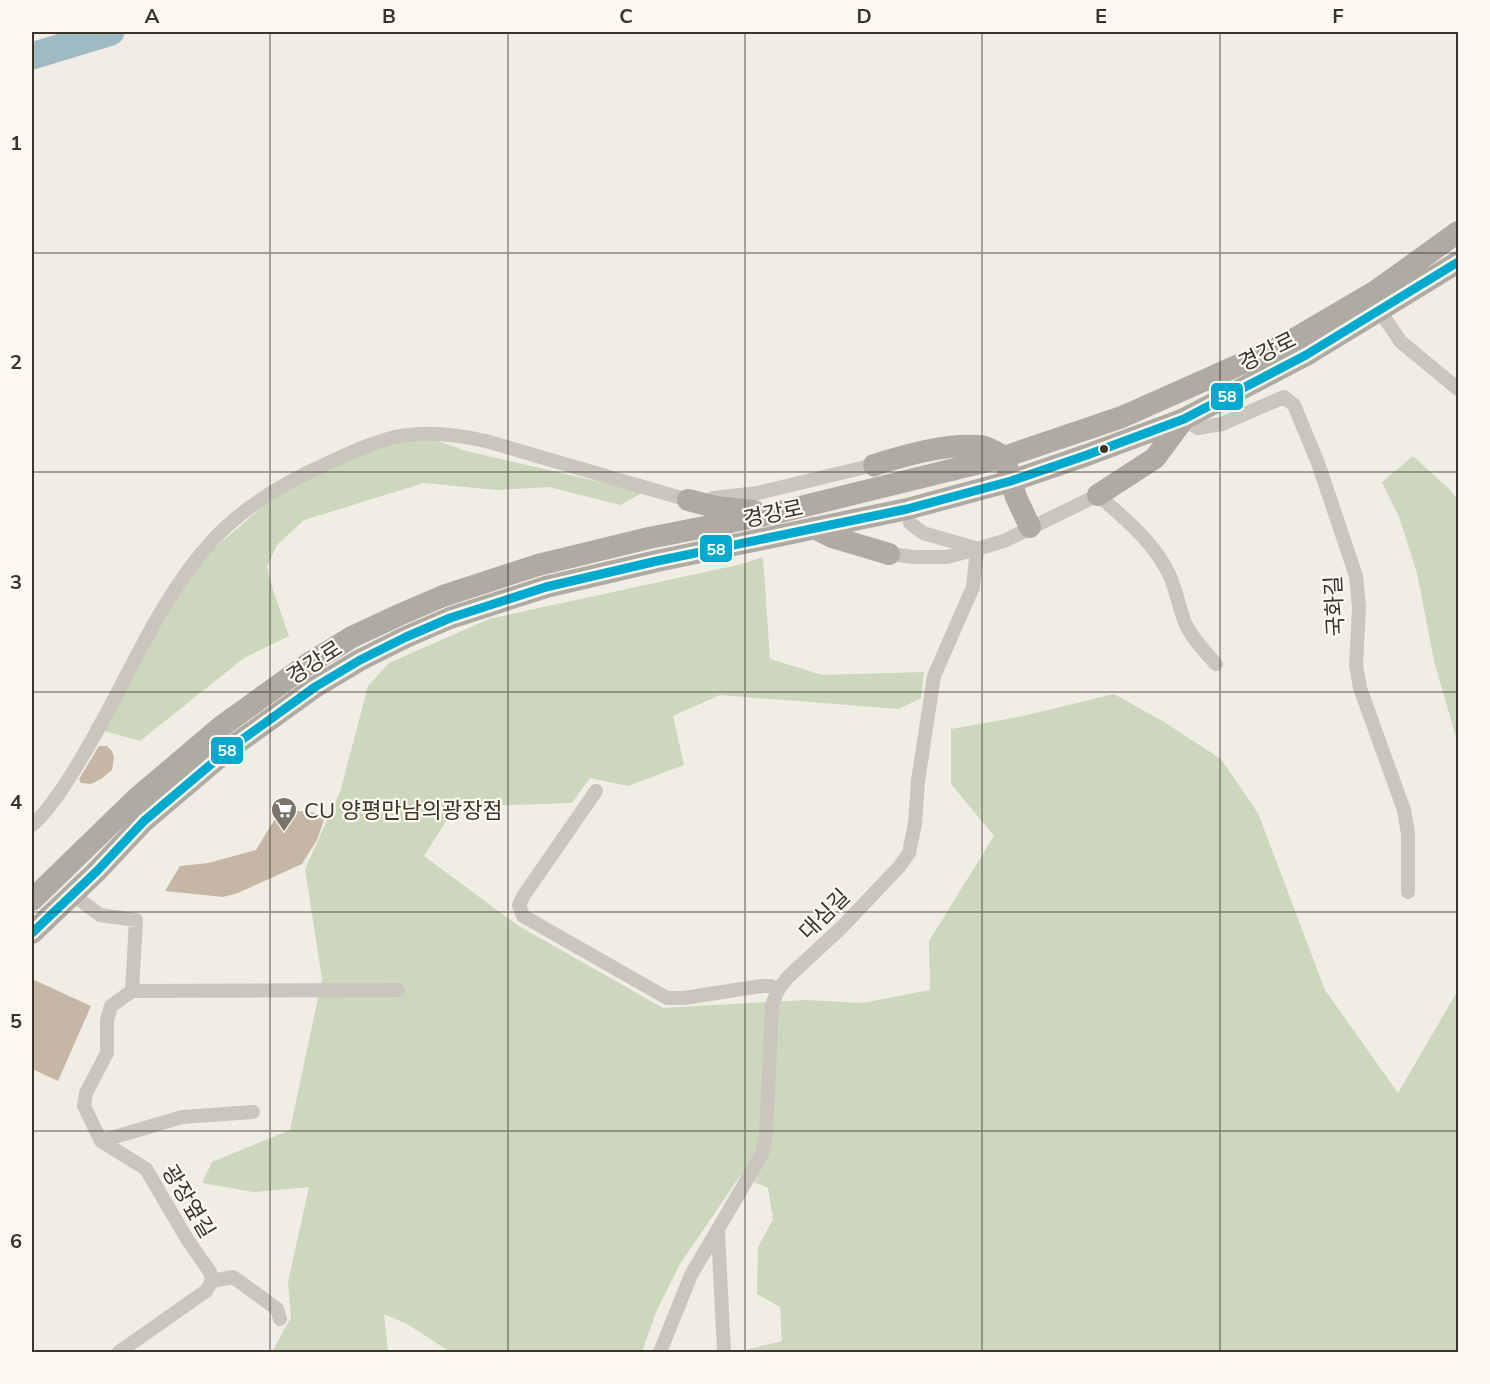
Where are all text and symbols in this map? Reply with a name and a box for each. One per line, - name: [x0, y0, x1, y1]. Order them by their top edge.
- text: A: [145, 3, 160, 28]
- text: B: [382, 3, 396, 28]
- text: C: [619, 3, 633, 28]
- text: D: [856, 3, 872, 28]
- text: E: [1095, 3, 1107, 28]
- text: F: [1332, 3, 1344, 28]
- text: 1: [10, 130, 22, 155]
- street label: 경강로: [1234, 325, 1300, 377]
- text: 2: [10, 349, 22, 374]
- line badge: 58: [1210, 382, 1244, 411]
- text: 58: [1217, 386, 1237, 406]
- unlabelled marker: [1098, 443, 1110, 455]
- street label: 경강로: [740, 493, 806, 533]
- line badge: 58: [699, 534, 733, 563]
- text: 58: [706, 539, 726, 559]
- text: 3: [10, 569, 22, 594]
- street label: 국화길: [1318, 575, 1350, 637]
- street label: 경강로: [281, 634, 347, 690]
- line badge: 58: [210, 736, 244, 765]
- text: 58: [217, 740, 237, 760]
- text: 4: [10, 789, 22, 814]
- supermarket icon: CU 양평만남의광장점: [269, 795, 299, 833]
- place label: CU 양평만남의광장점: [304, 796, 503, 824]
- street label: 대심길: [793, 883, 855, 945]
- text: 5: [10, 1008, 22, 1033]
- street label: 광장옆길: [156, 1159, 222, 1243]
- text: 6: [10, 1228, 22, 1253]

